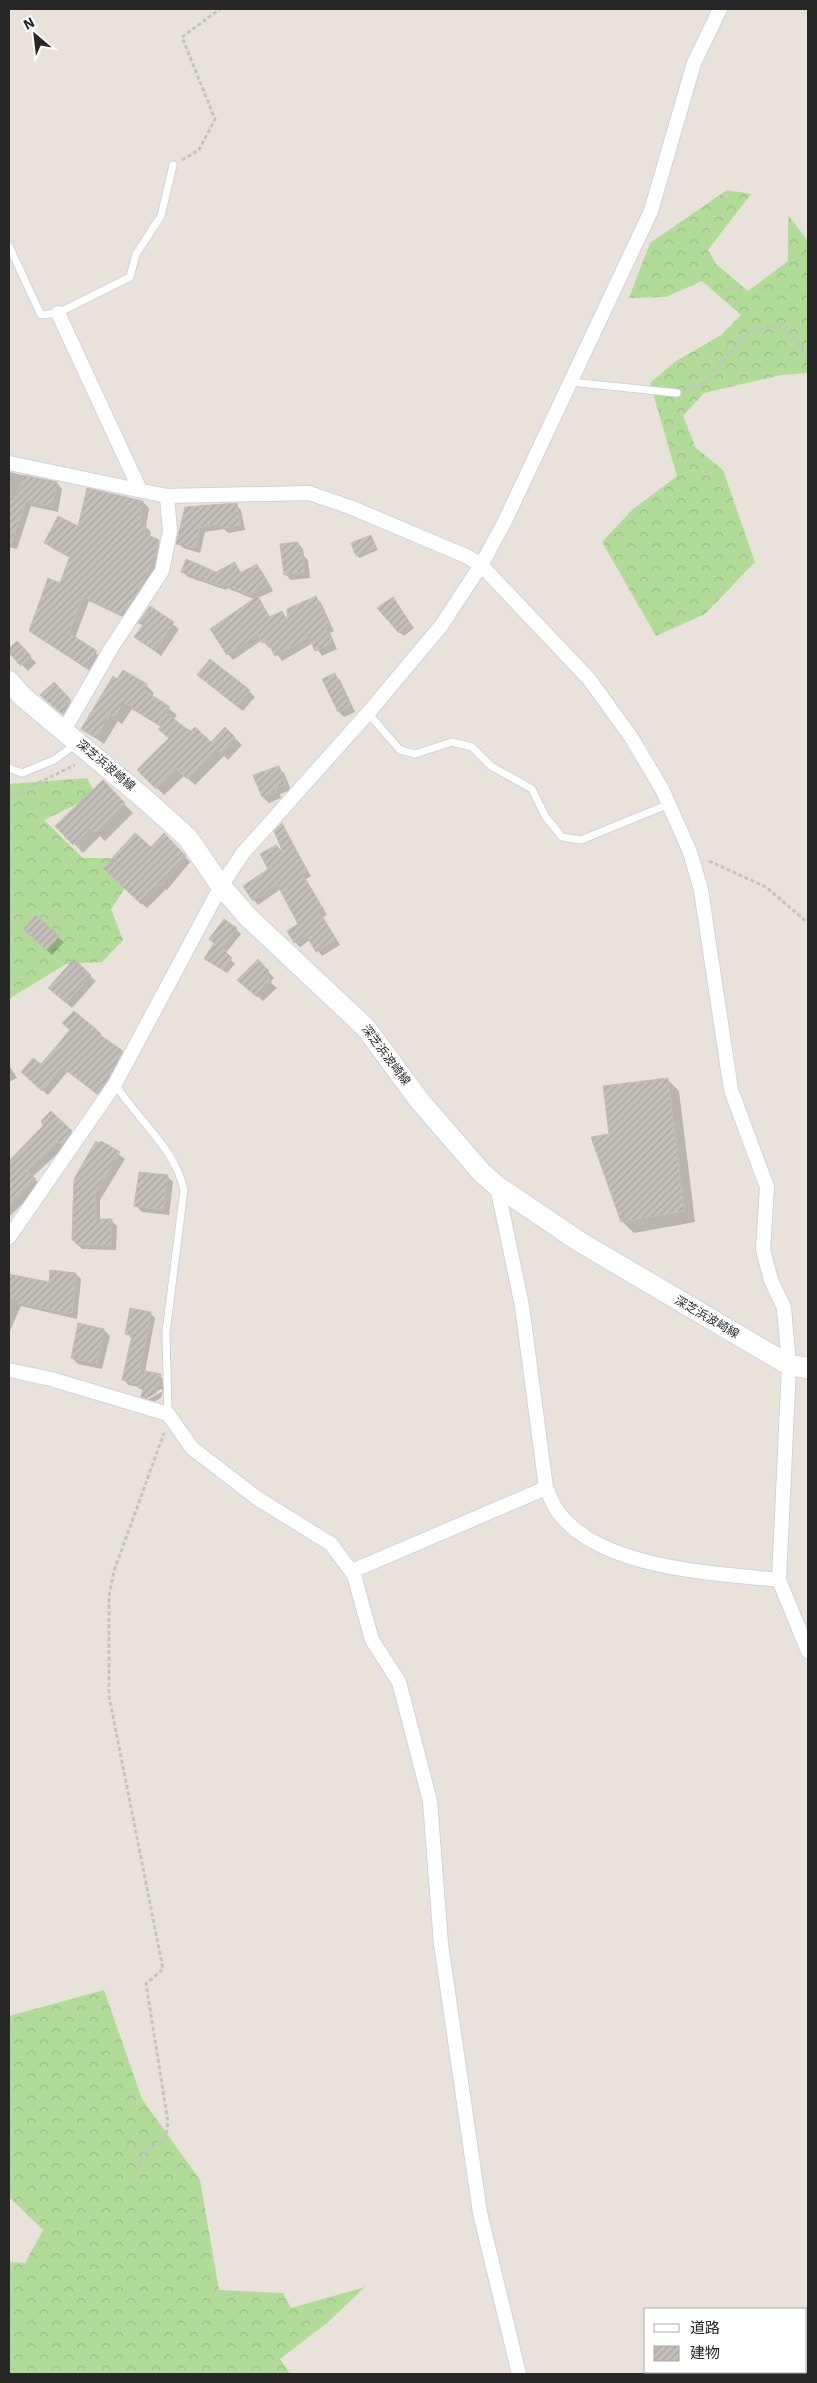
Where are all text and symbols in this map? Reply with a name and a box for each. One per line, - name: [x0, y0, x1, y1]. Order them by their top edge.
- north arrow: [10, 10, 60, 60]
- text: N: [20, 13, 38, 34]
- street label: 深芝浜波崎線: [74, 736, 139, 794]
- street label: 深芝浜波崎線: [359, 1021, 414, 1088]
- street label: 深芝浜波崎線: [672, 1292, 742, 1341]
- legend: [644, 2308, 807, 2373]
- text: 道路: [690, 2318, 720, 2337]
- text: 建物: [690, 2343, 720, 2362]

